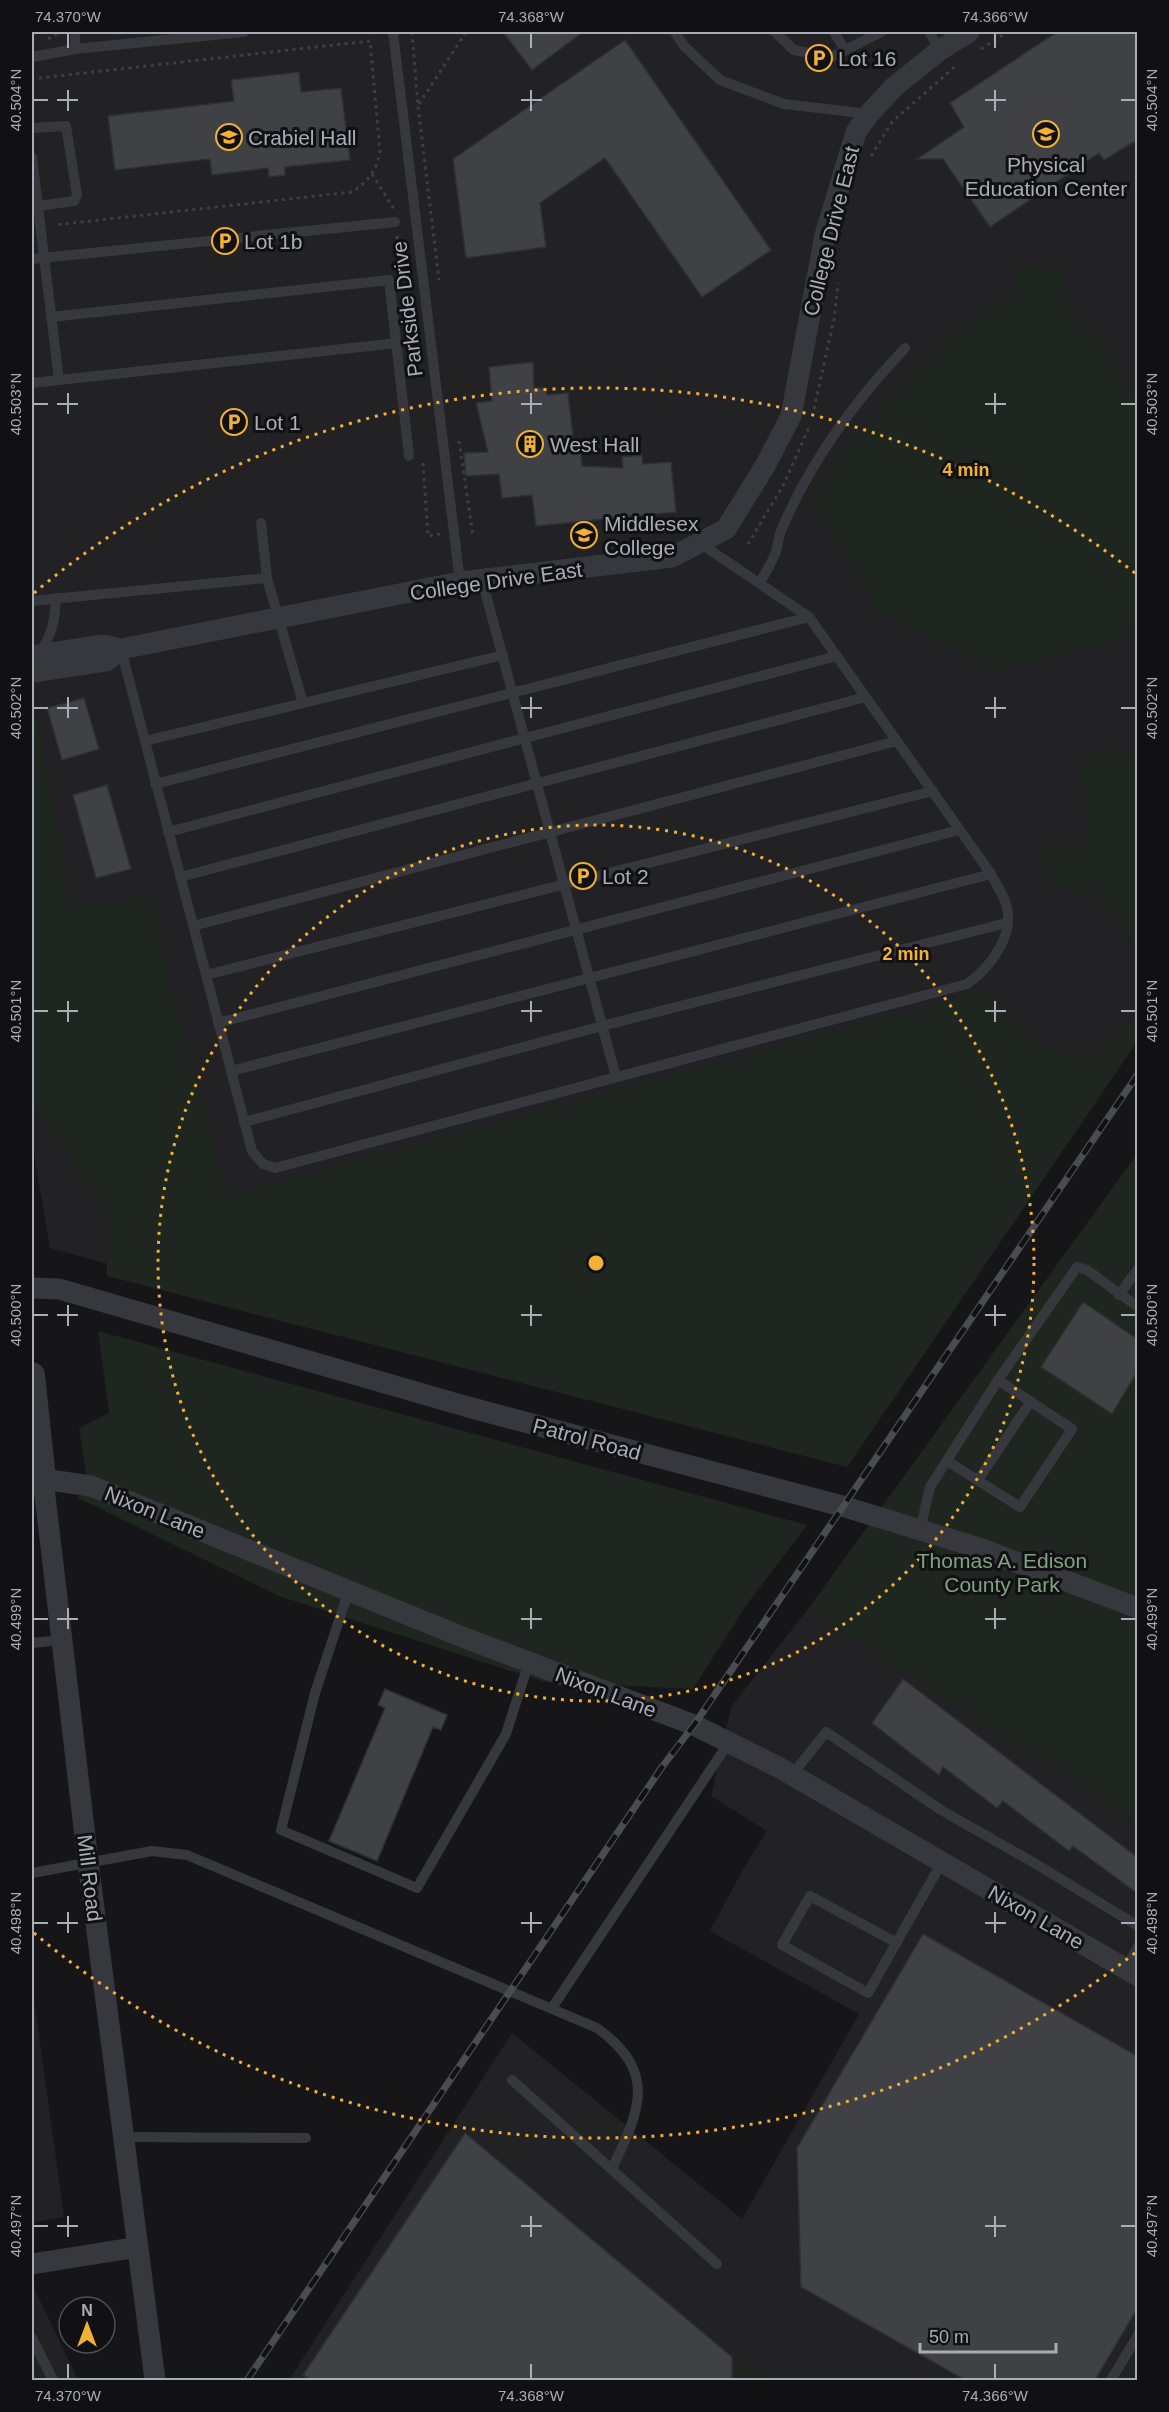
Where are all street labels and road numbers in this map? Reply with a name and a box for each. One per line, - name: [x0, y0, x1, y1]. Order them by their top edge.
- street label: College Drive East: [799, 144, 863, 318]
- street label: Parkside Drive: [387, 240, 427, 378]
- street label: College Drive East: [408, 557, 584, 604]
- street label: Patrol Road: [530, 1414, 644, 1464]
- street label: Nixon Lane: [101, 1481, 209, 1543]
- street label: Nixon Lane: [552, 1662, 660, 1722]
- street label: Mill Road: [73, 1833, 107, 1923]
- street label: Nixon Lane: [984, 1880, 1088, 1954]

